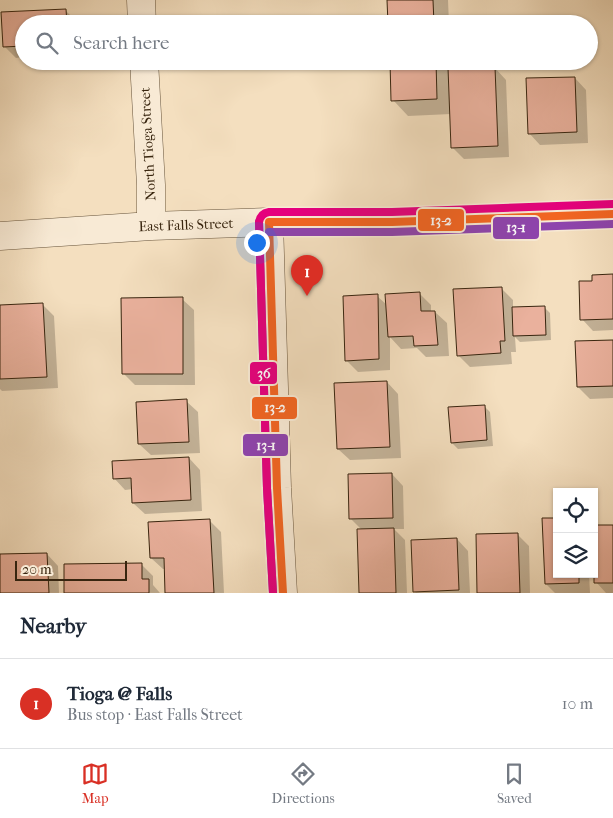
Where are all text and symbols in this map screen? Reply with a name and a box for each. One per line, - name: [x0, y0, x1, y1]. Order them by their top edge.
- search box: [15, 15, 598, 70]
- icon: search: [33, 29, 61, 57]
- text: Search here: [73, 32, 169, 54]
- street label: North Tioga Street: [137, 87, 159, 201]
- line badge: 13-2: [417, 208, 465, 232]
- text: 13-2: [430, 212, 452, 229]
- street label: East Falls Street: [138, 215, 234, 235]
- line badge: 13-1: [492, 216, 540, 240]
- text: 13-1: [506, 219, 526, 236]
- your location: [244, 230, 270, 256]
- pin: 1: [291, 255, 323, 296]
- line badge: 36: [249, 361, 278, 385]
- text: 36: [257, 365, 271, 382]
- line badge: 13-2: [251, 396, 298, 420]
- text: 13-2: [264, 399, 286, 416]
- line badge: 13-1: [242, 433, 289, 457]
- text: 13-1: [256, 437, 276, 454]
- map controls: [553, 488, 598, 578]
- button: locate: [553, 488, 598, 533]
- button: layers: [553, 533, 598, 578]
- scale bar: [15, 558, 128, 581]
- text: 20 m: [22, 561, 52, 578]
- text: Nearby: [20, 614, 86, 638]
- text: Tioga @ Falls: [67, 683, 172, 705]
- text: 1: [33, 694, 39, 713]
- text: 10 m: [562, 694, 593, 713]
- text: Bus stop · East Falls Street: [67, 705, 243, 724]
- tab: Map: [81, 760, 109, 807]
- tab: Directions: [272, 760, 335, 807]
- tab: Saved: [497, 760, 532, 807]

